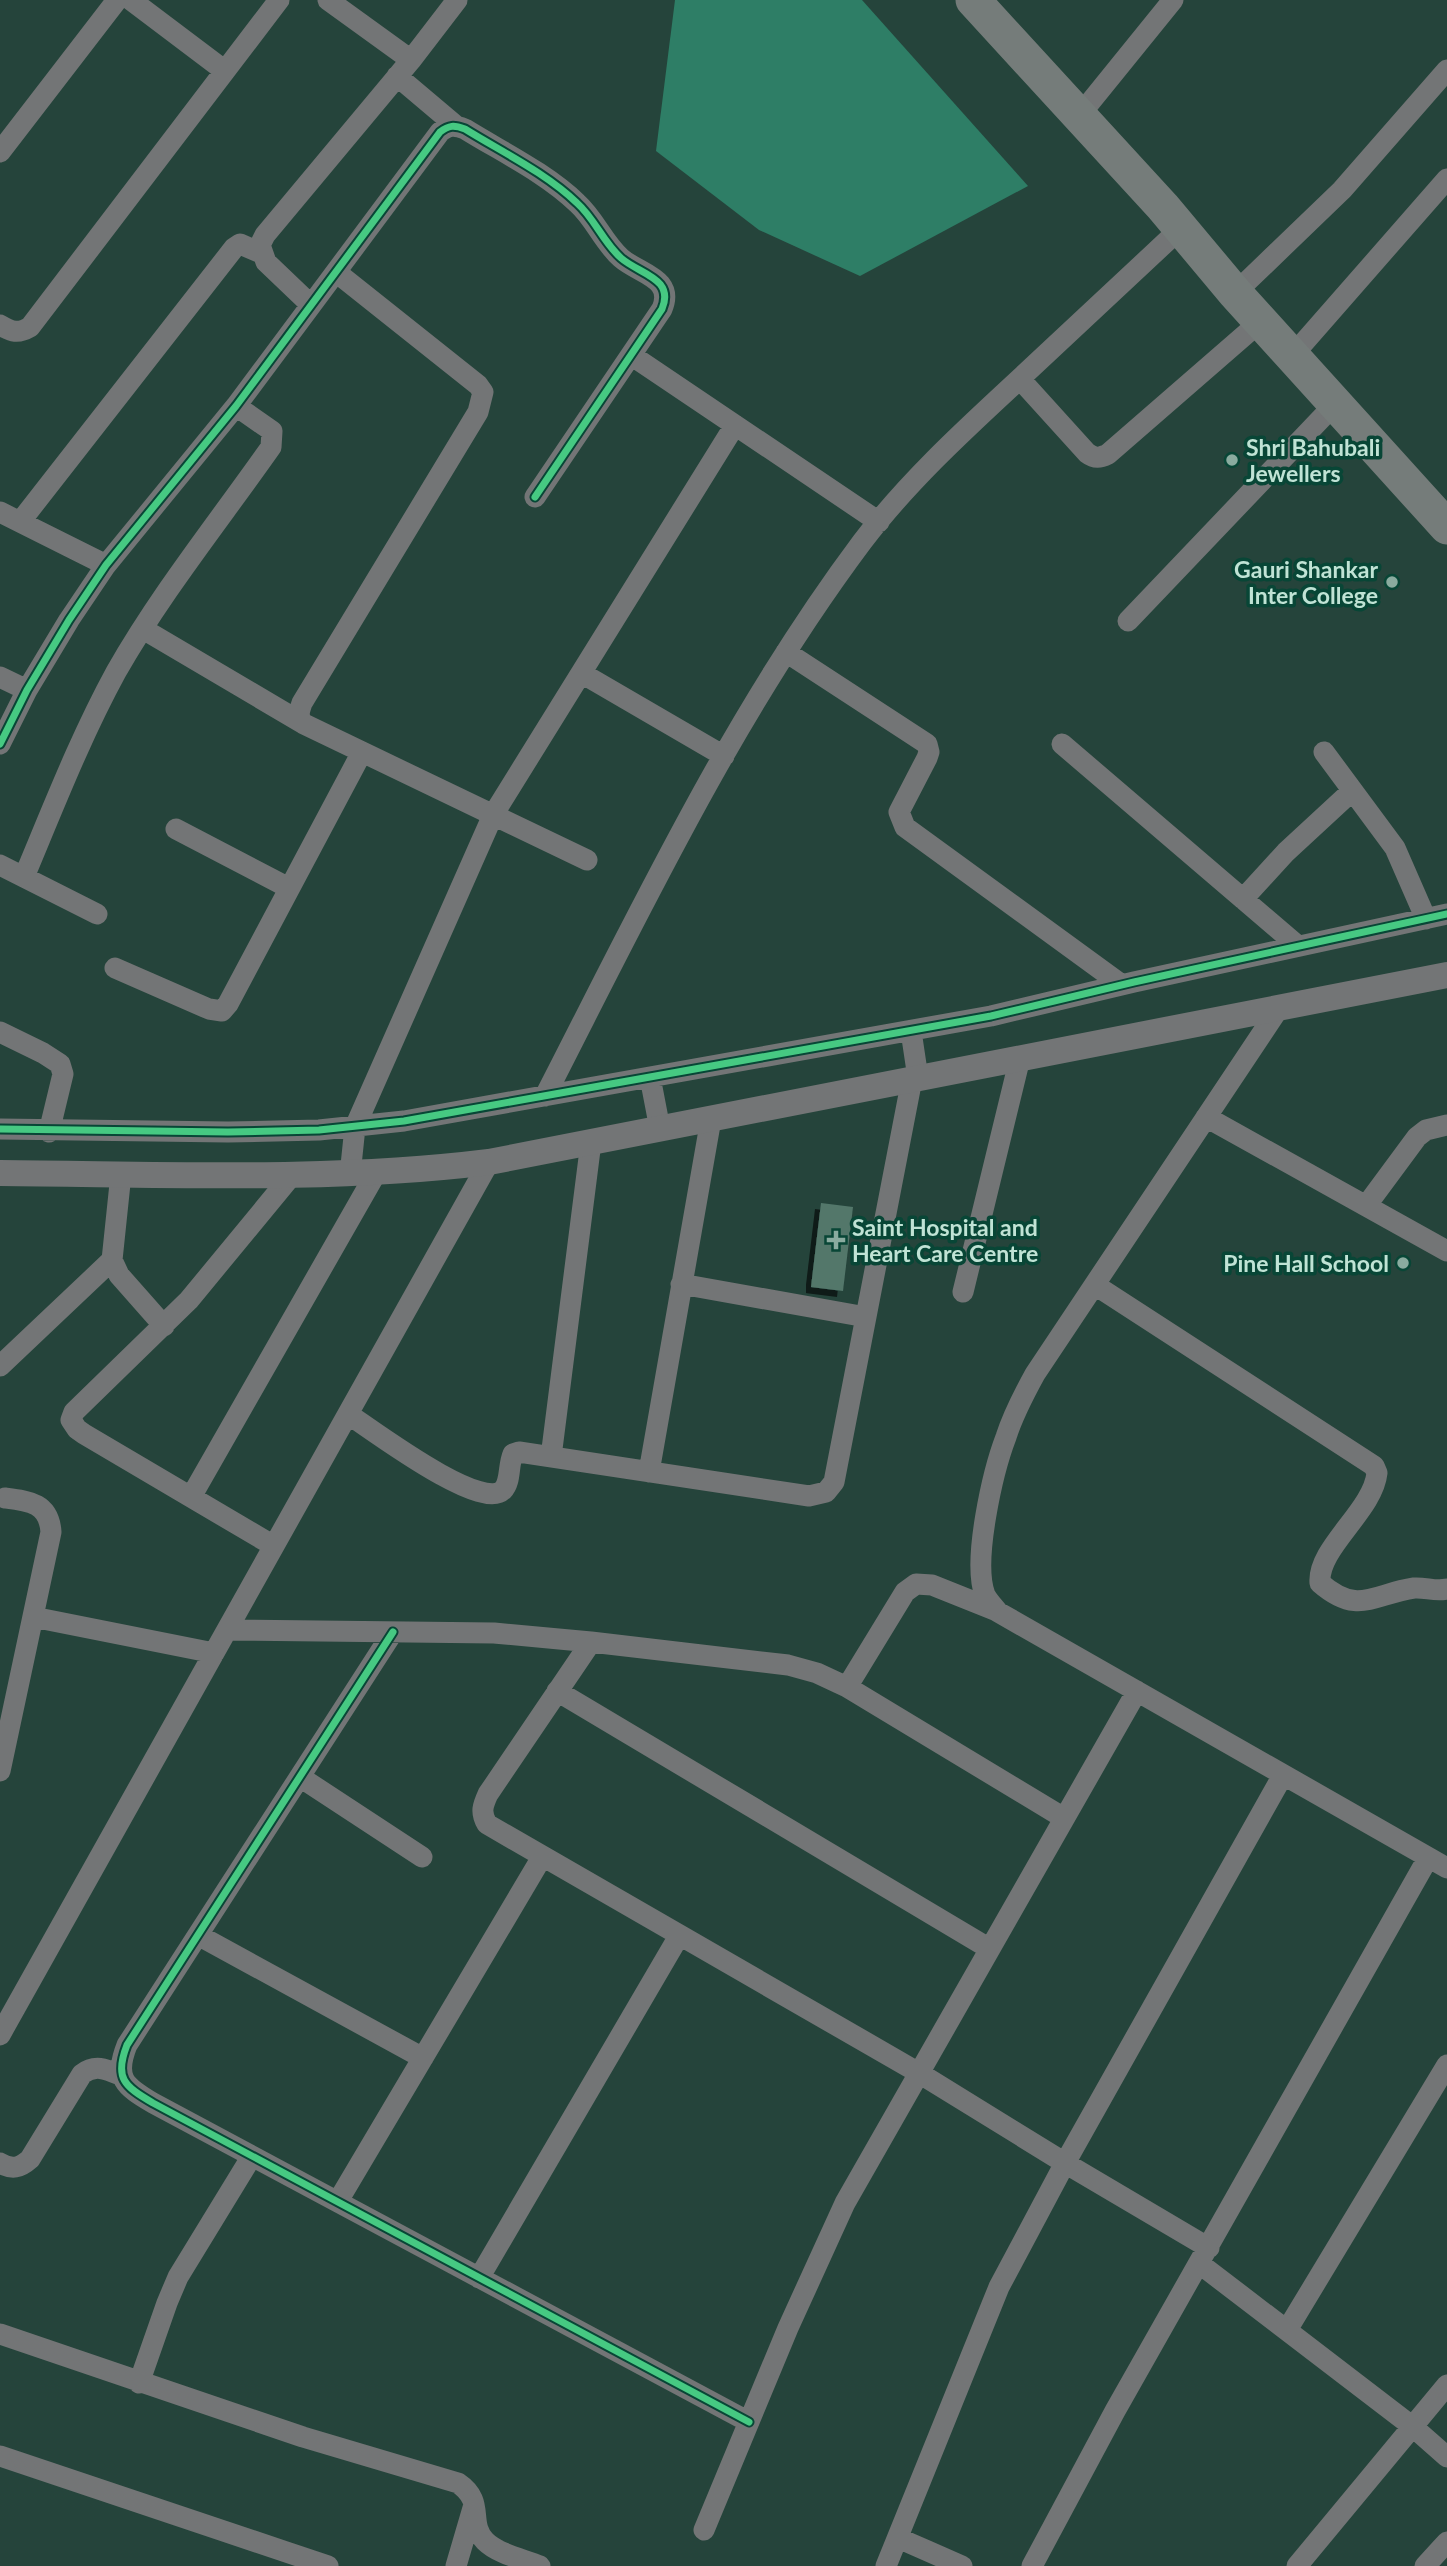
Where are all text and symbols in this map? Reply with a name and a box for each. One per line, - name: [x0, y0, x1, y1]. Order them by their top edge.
- place label: Shri Bahubali Jewellers: [1246, 433, 1380, 487]
- marker: Shri Bahubali Jewellers: [1224, 452, 1240, 468]
- place label: Gauri Shankar Inter College: [1234, 555, 1378, 609]
- marker: Gauri Shankar Inter College: [1384, 574, 1400, 590]
- place label: Saint Hospital and Heart Care Centre: [852, 1213, 1038, 1267]
- marker: Saint Hospital and Heart Care Centre: [826, 1230, 846, 1250]
- place label: Pine Hall School: [1223, 1249, 1389, 1277]
- marker: Pine Hall School: [1395, 1255, 1411, 1271]

